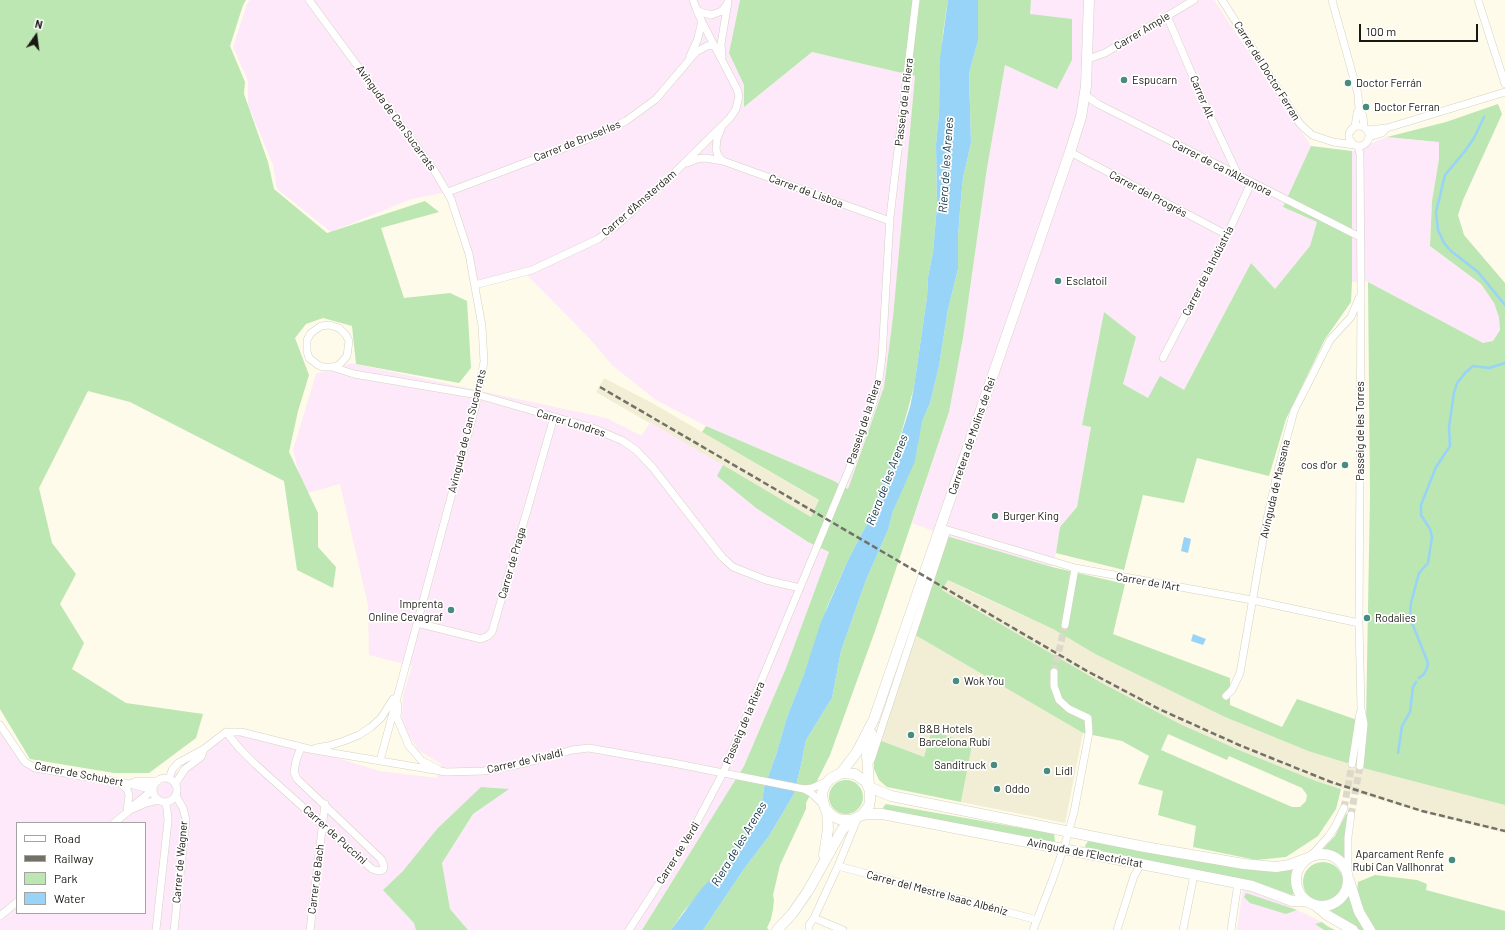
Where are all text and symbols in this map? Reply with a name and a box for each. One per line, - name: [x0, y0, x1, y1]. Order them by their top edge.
- street label: Carrer Ample: [1112, 9, 1172, 53]
- north arrow: [16, 16, 56, 56]
- scale bar: [1361, 16, 1480, 42]
- text: N: [34, 17, 44, 31]
- street label: Carrer del Doctor Ferran: [1231, 19, 1303, 123]
- text: 100 m: [1366, 24, 1396, 38]
- street label: Passeig de la Riera: [892, 57, 916, 147]
- street label: Avinguda de Can Sucarrats: [353, 63, 439, 173]
- place label: Espucarn: [1132, 73, 1177, 87]
- street label: Carrer Alt: [1187, 74, 1217, 120]
- marker: Espucarn: [1119, 75, 1129, 85]
- place label: Doctor Ferrán: [1356, 76, 1422, 90]
- marker: Doctor Ferrán: [1343, 78, 1353, 88]
- place label: Doctor Ferran: [1374, 100, 1440, 114]
- marker: Doctor Ferran: [1361, 102, 1371, 112]
- water label: Riera de les Arenes: [935, 117, 957, 213]
- street label: Carrer de Brusel·les: [532, 118, 622, 164]
- street label: Carrer de ca n'Alzamora: [1170, 137, 1274, 199]
- street label: Carrer d'Amsterdam: [599, 167, 679, 239]
- street label: Carrer del Progrés: [1107, 168, 1189, 220]
- street label: Carrer de Lisboa: [767, 171, 845, 211]
- street label: Carrer de la Indústria: [1180, 224, 1236, 318]
- place label: Esclatoil: [1066, 274, 1107, 288]
- marker: Esclatoil: [1053, 276, 1063, 286]
- street label: Avinguda de Can Sucarrats: [445, 368, 489, 494]
- street label: Carretera de Molins de Rei: [946, 375, 998, 497]
- street label: Passeig de la Riera: [844, 378, 884, 466]
- street label: Passeig de les Torres: [1353, 381, 1367, 481]
- street label: Carrer Londres: [535, 406, 607, 440]
- water label: Riera de les Arenes: [863, 433, 911, 527]
- street label: Avinguda de Massana: [1257, 438, 1293, 540]
- place label: cos d'or: [1301, 458, 1337, 472]
- marker: cos d'or: [1340, 460, 1350, 470]
- place label: Burger King: [1003, 509, 1059, 523]
- marker: Burger King: [990, 511, 1000, 521]
- street label: Carrer de Praga: [495, 526, 529, 600]
- street label: Carrer de l'Art: [1115, 570, 1181, 594]
- place label: Imprenta Online Cevagraf: [369, 597, 443, 623]
- marker: Imprenta Online Cevagraf: [446, 605, 456, 615]
- place label: Rodalies: [1375, 611, 1416, 625]
- marker: Rodalies: [1362, 613, 1372, 623]
- place label: Wok You: [964, 674, 1004, 688]
- marker: Wok You: [951, 676, 961, 686]
- street label: Passeig de la Riera: [721, 680, 767, 766]
- place label: B&B Hotels Barcelona Rubí: [919, 722, 990, 748]
- marker: B&B Hotels Barcelona Rubí: [906, 730, 916, 740]
- street label: Carrer de Vivaldi: [486, 746, 564, 776]
- place label: Sanditruck: [934, 758, 986, 772]
- street label: Carrer de Schubert: [33, 759, 125, 789]
- marker: Sanditruck: [989, 760, 999, 770]
- place label: Lidl: [1055, 764, 1073, 778]
- marker: Lidl: [1042, 766, 1052, 776]
- place label: Oddo: [1005, 782, 1030, 796]
- marker: Oddo: [992, 784, 1002, 794]
- water label: Riera de les Arenes: [708, 799, 770, 889]
- street label: Carrer de Puccini: [300, 803, 370, 867]
- street label: Carrer de Verdi: [654, 819, 702, 887]
- street label: Carrer de Wagner: [170, 820, 190, 904]
- legend: [16, 822, 146, 914]
- text: Road: [54, 831, 81, 845]
- street label: Avinguda de l'Electricitat: [1026, 835, 1144, 871]
- street label: Carrer de Bach: [305, 843, 327, 915]
- place label: Aparcament Renfe Rubí Can Vallhonrat: [1353, 847, 1444, 873]
- text: Railway: [54, 851, 93, 865]
- marker: Aparcament Renfe Rubí Can Vallhonrat: [1447, 855, 1457, 865]
- street label: Carrer del Mestre Isaac Albéniz: [865, 868, 1009, 918]
- text: Park: [54, 871, 78, 885]
- text: Water: [54, 891, 85, 905]

